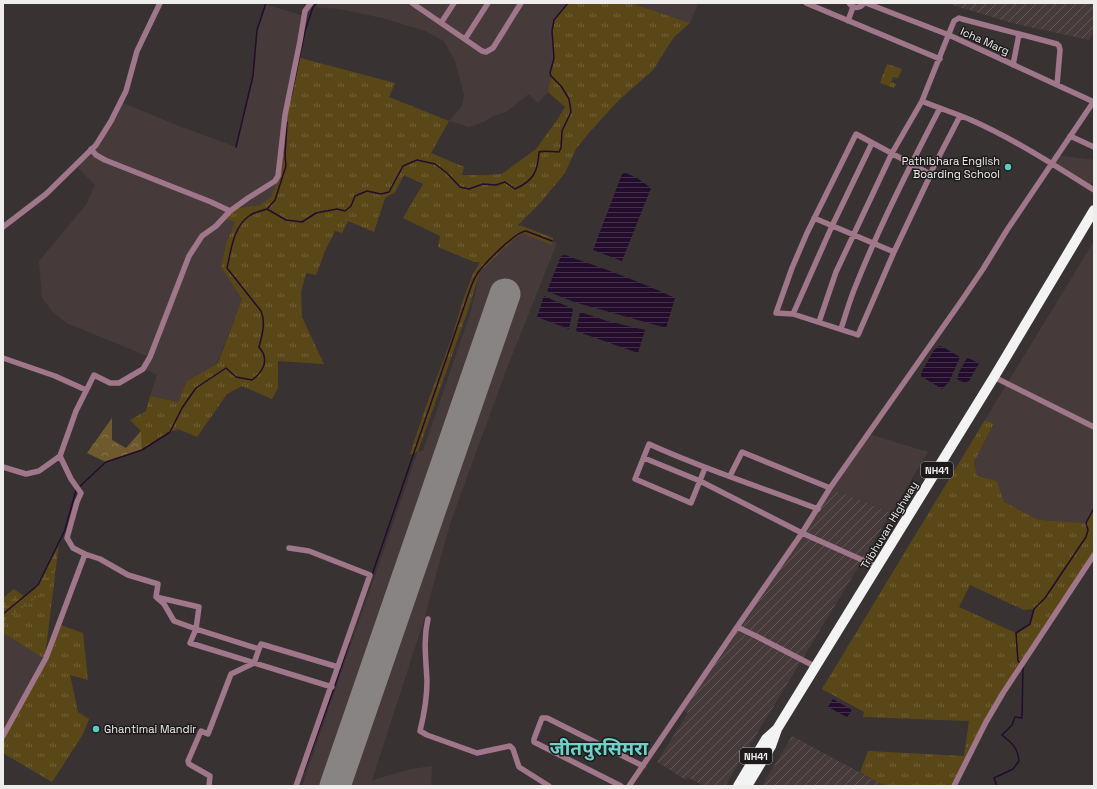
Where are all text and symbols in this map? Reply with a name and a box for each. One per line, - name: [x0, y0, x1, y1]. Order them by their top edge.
- street label: Icha Marg: [958, 24, 1012, 58]
- place label: Pathibhara English Boarding School: [902, 154, 1000, 181]
- marker: Pathibhara English Boarding School: [1003, 162, 1013, 172]
- road number: NH41: [921, 462, 953, 478]
- street label: Tribhuvan Highway: [857, 479, 921, 571]
- place label: Ghantimai Mandir: [104, 722, 197, 736]
- marker: Ghantimai Mandir: [91, 724, 101, 734]
- district label: जीतपुरसिमरा: [550, 736, 649, 761]
- road number: NH41: [740, 748, 772, 764]

